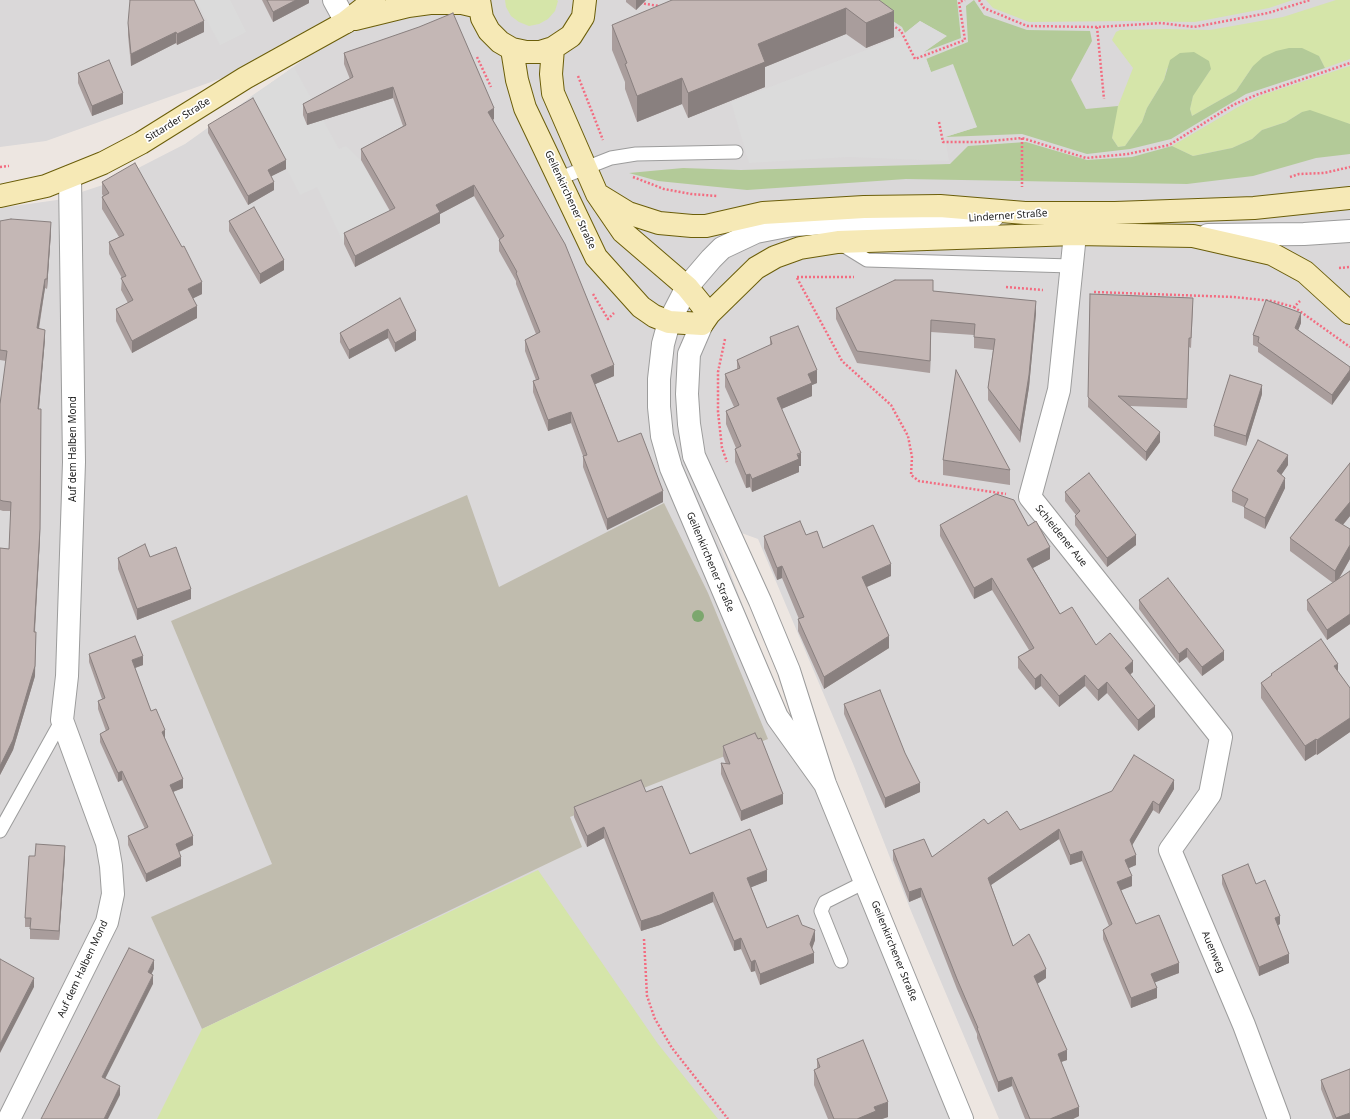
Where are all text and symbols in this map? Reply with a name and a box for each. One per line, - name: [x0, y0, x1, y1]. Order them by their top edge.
- street label: Sittarder Straße: [143, 95, 213, 145]
- street label: Geilenkirchener Straße: [542, 149, 598, 251]
- street label: Linderner Straße: [968, 207, 1048, 225]
- street label: Auf dem Halben Mond: [67, 396, 79, 502]
- street label: Schleidener Aue: [1032, 503, 1090, 569]
- street label: Geilenkirchener Straße: [683, 510, 737, 614]
- street label: Geilenkirchener Straße: [868, 899, 920, 1003]
- street label: Auf dem Halben Mond: [55, 918, 111, 1020]
- street label: Auenweg: [1199, 929, 1227, 975]

